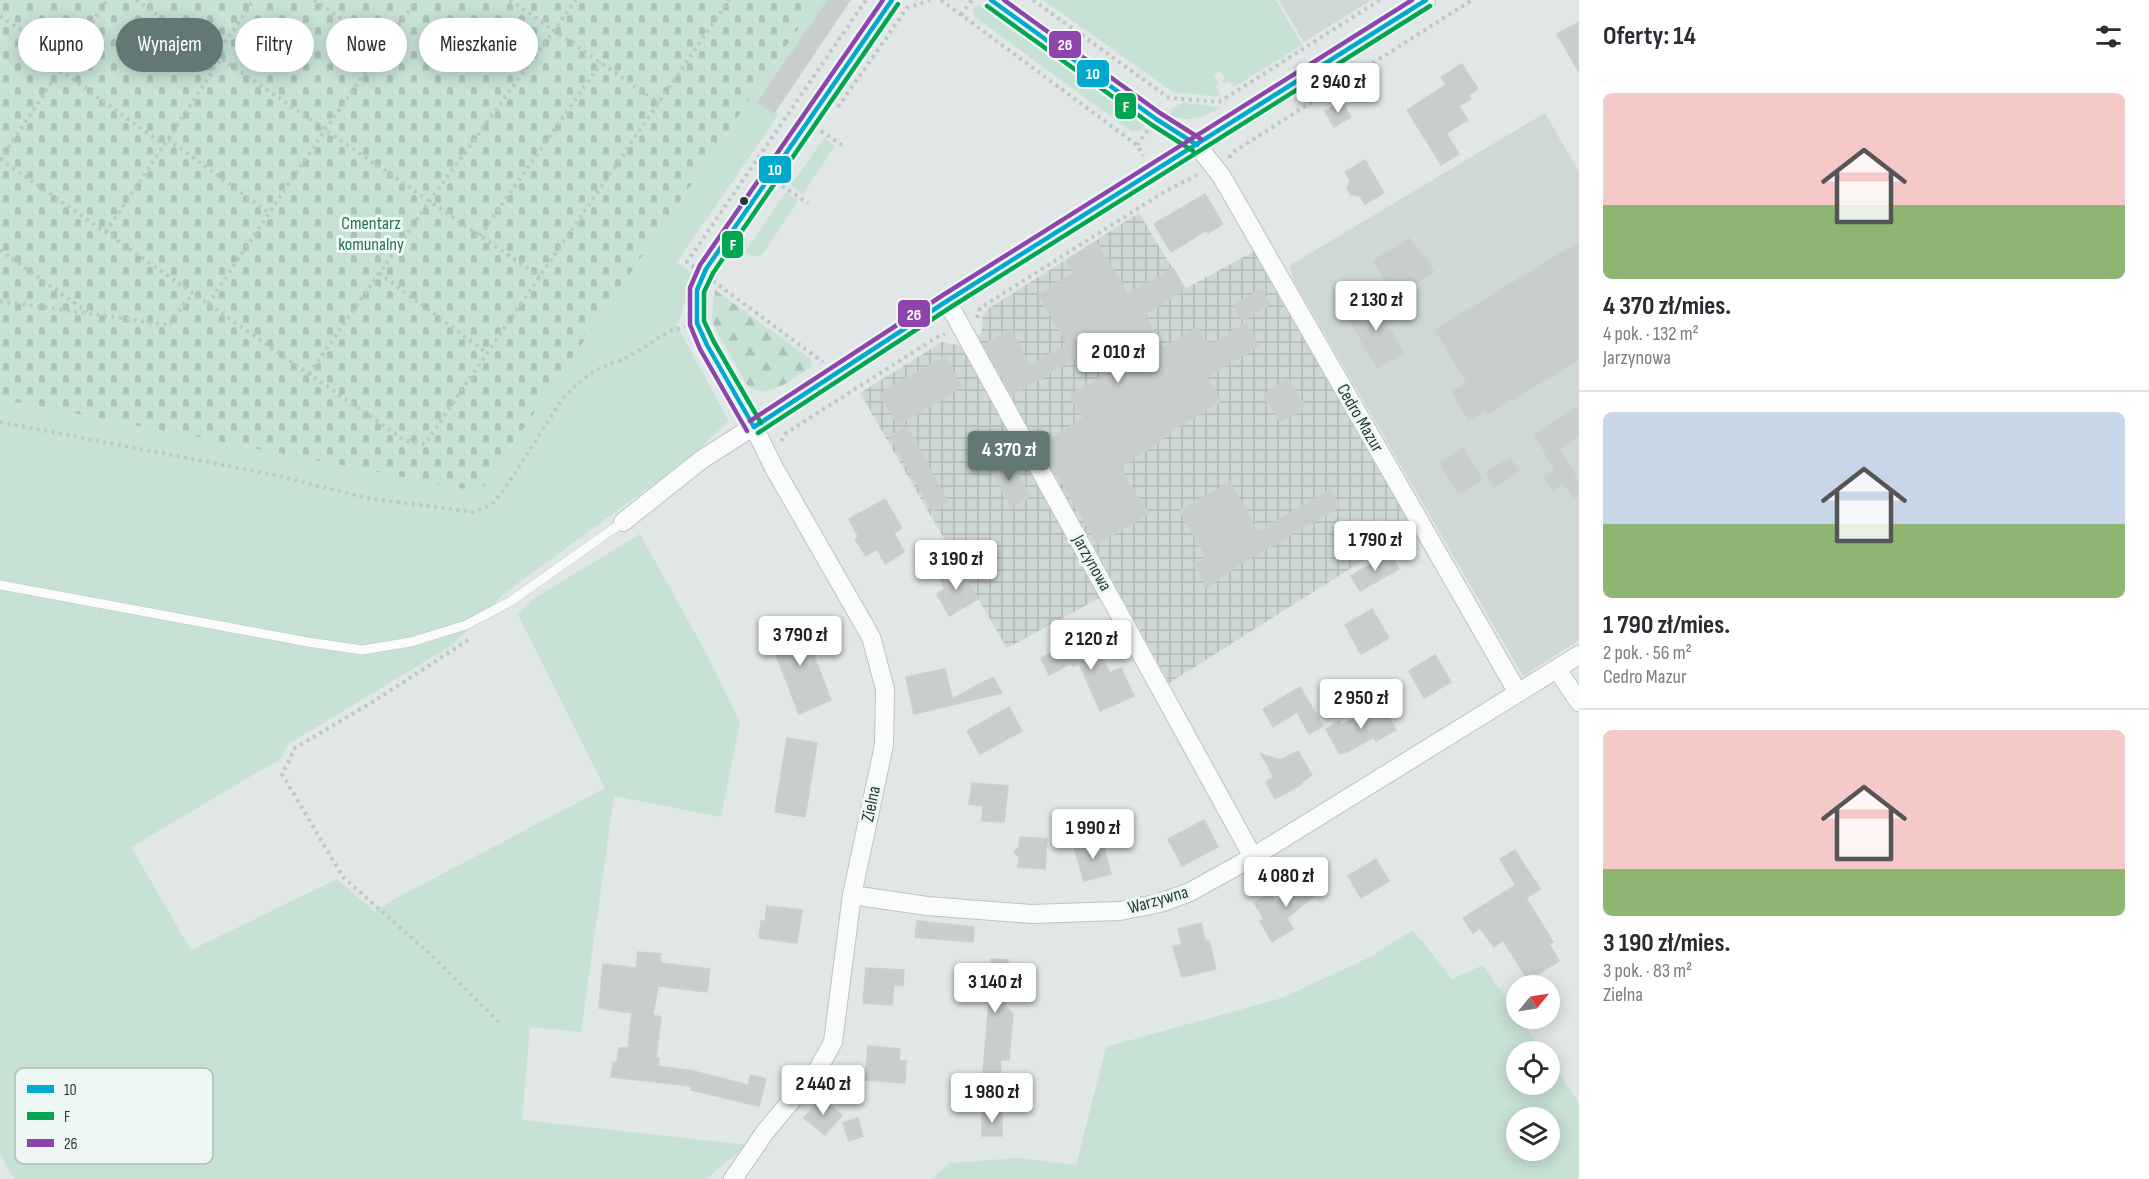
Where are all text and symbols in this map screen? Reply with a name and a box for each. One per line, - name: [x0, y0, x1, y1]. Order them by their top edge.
- chip: Kupno: [18, 18, 104, 72]
- chip: Wynajem: [116, 18, 223, 72]
- chip: Filtry: [235, 18, 314, 72]
- chip: Nowe: [326, 18, 407, 72]
- chip: Mieszkanie: [419, 18, 538, 72]
- icon: filters: [2092, 20, 2125, 53]
- text: Oferty: 14: [1603, 21, 1696, 52]
- line badge: 26: [1048, 30, 1082, 59]
- text: 26: [1058, 36, 1072, 55]
- line badge: 10: [1076, 59, 1110, 88]
- pin: 2 940 zł: [1276, 63, 1400, 114]
- text: 10: [1086, 65, 1100, 84]
- text: 2 940 zł: [1310, 70, 1366, 94]
- line badge: F: [1114, 92, 1137, 120]
- text: F: [1123, 98, 1130, 117]
- icon: home: [1810, 132, 1918, 240]
- line badge: 10: [758, 155, 792, 184]
- text: 10: [768, 161, 782, 180]
- unlabelled marker: [738, 195, 750, 207]
- park label: Cmentarz komunalny: [338, 213, 404, 255]
- line badge: F: [721, 230, 744, 259]
- text: F: [730, 236, 737, 255]
- pin: 2 130 zł: [1314, 281, 1438, 332]
- text: 2 130 zł: [1349, 288, 1403, 312]
- text: 4 370 zł/mies.: [1603, 291, 1731, 322]
- line badge: 26: [897, 299, 931, 328]
- text: 26: [907, 306, 921, 325]
- text: 4 pok. · 132 m²: [1603, 322, 1699, 346]
- pin: 2 010 zł: [1056, 333, 1180, 384]
- text: 2 010 zł: [1091, 340, 1145, 364]
- text: Jarzynowa: [1603, 346, 1671, 370]
- street label: Cedro Mazur: [1332, 380, 1388, 456]
- pin: 4 370 zł: [947, 431, 1071, 482]
- text: 4 370 zł: [982, 438, 1036, 462]
- icon: home: [1810, 451, 1918, 559]
- pin: 1 790 zł: [1313, 521, 1437, 572]
- text: 1 790 zł: [1348, 528, 1402, 552]
- street label: Jarzynowa: [1067, 530, 1116, 595]
- pin: 3 190 zł: [894, 540, 1018, 591]
- text: 3 190 zł: [929, 547, 983, 571]
- text: 1 790 zł/mies.: [1603, 610, 1730, 641]
- pin: 3 790 zł: [738, 616, 862, 667]
- pin: 2 120 zł: [1029, 620, 1153, 671]
- text: 3 790 zł: [773, 623, 827, 647]
- text: 2 120 zł: [1064, 627, 1118, 651]
- text: 2 pok. · 56 m²: [1603, 641, 1692, 665]
- text: Cedro Mazur: [1603, 665, 1687, 689]
- pin: 2 950 zł: [1299, 679, 1423, 730]
- text: 2 950 zł: [1334, 686, 1388, 710]
- icon: home: [1810, 769, 1918, 877]
- street label: Zielna: [857, 784, 885, 824]
- pin: 1 990 zł: [1031, 809, 1155, 860]
- text: 1 990 zł: [1066, 816, 1120, 840]
- pin: 4 080 zł: [1224, 857, 1348, 908]
- text: 4 080 zł: [1258, 864, 1314, 888]
- street label: Warzywna: [1125, 881, 1191, 919]
- text: 3 190 zł/mies.: [1603, 928, 1730, 959]
- text: 3 pok. · 83 m²: [1603, 959, 1692, 983]
- pin: 3 140 zł: [933, 963, 1057, 1014]
- text: 3 140 zł: [968, 970, 1022, 994]
- north arrow: [1506, 975, 1560, 1029]
- map controls: [1506, 975, 1560, 1161]
- text: Zielna: [1603, 983, 1643, 1007]
- button: locate: [1506, 1041, 1560, 1095]
- pin: 2 440 zł: [761, 1065, 885, 1116]
- legend: [15, 1068, 213, 1164]
- text: 2 440 zł: [795, 1072, 851, 1096]
- pin: 1 980 zł: [930, 1073, 1054, 1124]
- text: 1 980 zł: [965, 1080, 1019, 1104]
- text: 10: [64, 1081, 77, 1100]
- button: layers: [1506, 1107, 1560, 1161]
- text: F: [64, 1108, 70, 1127]
- text: 26: [64, 1135, 78, 1154]

